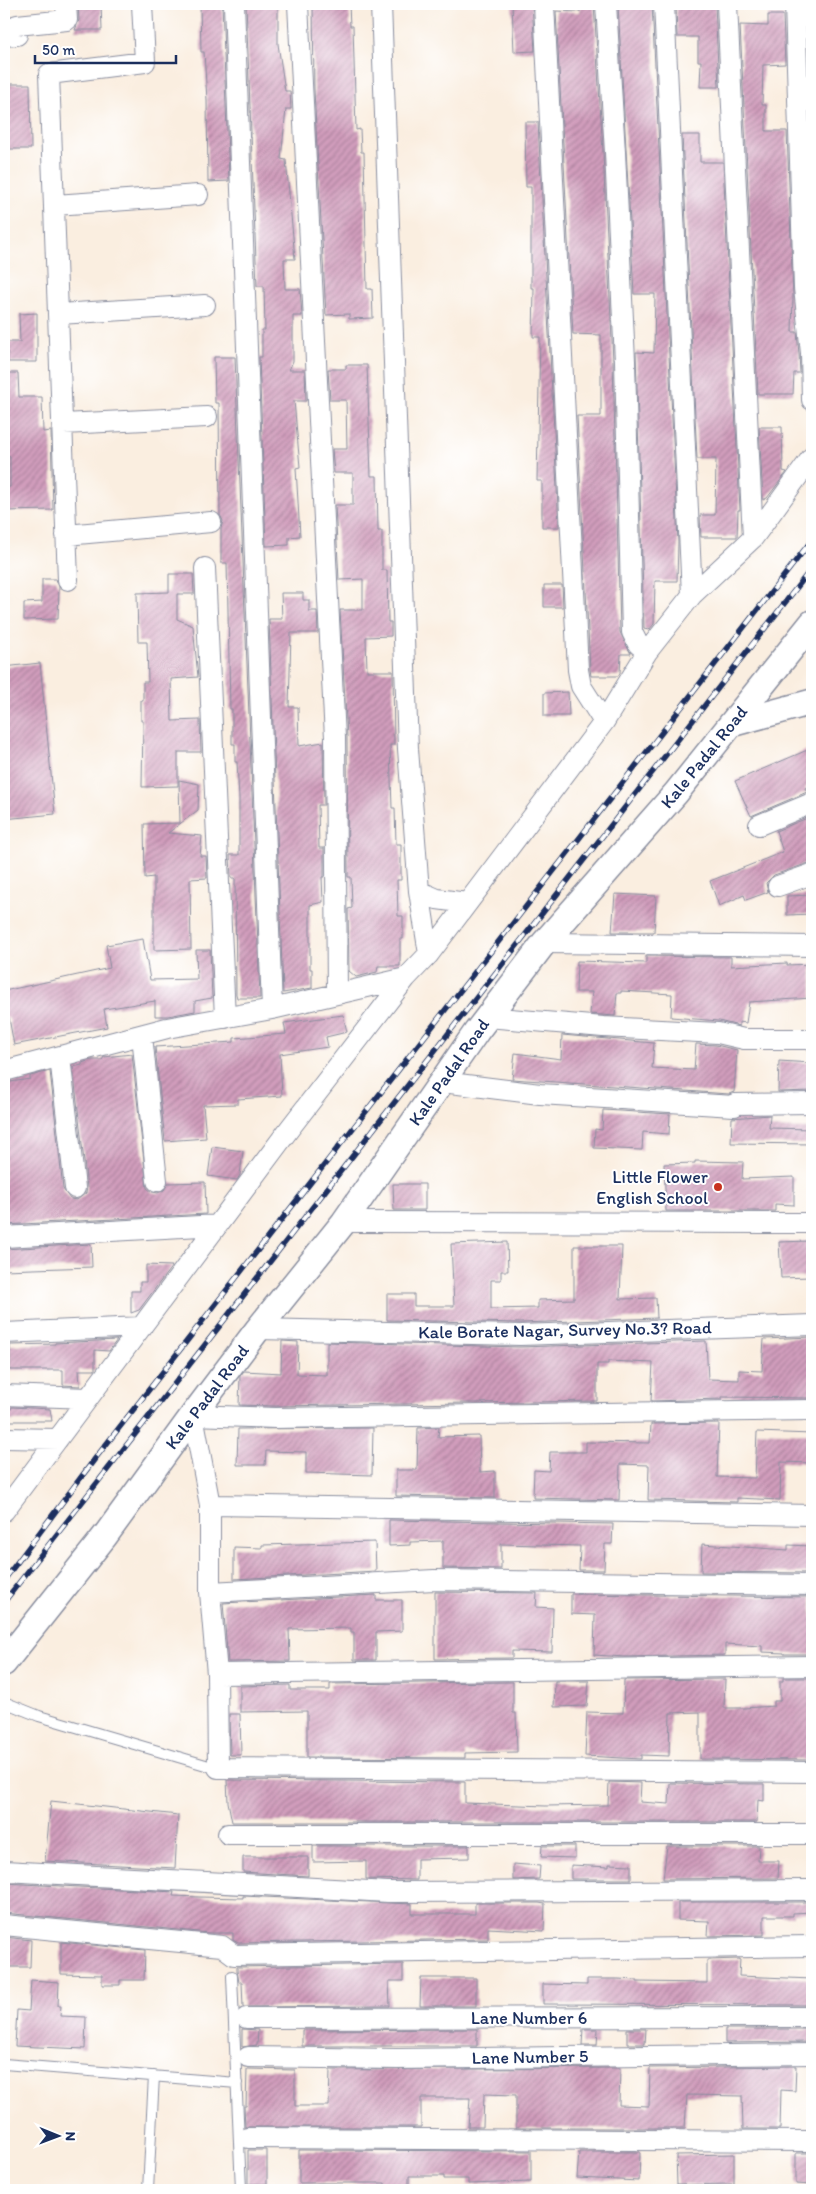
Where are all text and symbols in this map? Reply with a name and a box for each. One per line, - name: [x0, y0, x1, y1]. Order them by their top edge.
- scale bar: [35, 32, 176, 64]
- text: 50 m: [42, 41, 75, 59]
- street label: Kale Padal Road: [656, 701, 752, 813]
- street label: Kale Padal Road: [404, 1014, 494, 1130]
- place label: Little Flower English School: [596, 1166, 709, 1209]
- marker: Little Flower English School: [712, 1181, 724, 1193]
- street label: Kale Borate Nagar, Survey No.3? Road: [418, 1316, 712, 1344]
- street label: Kale Padal Road: [160, 1340, 254, 1454]
- street label: Lane Number 6: [471, 2007, 587, 2029]
- street label: Lane Number 5: [472, 2045, 588, 2069]
- north arrow: [32, 2112, 82, 2162]
- text: N: [62, 2131, 79, 2141]

